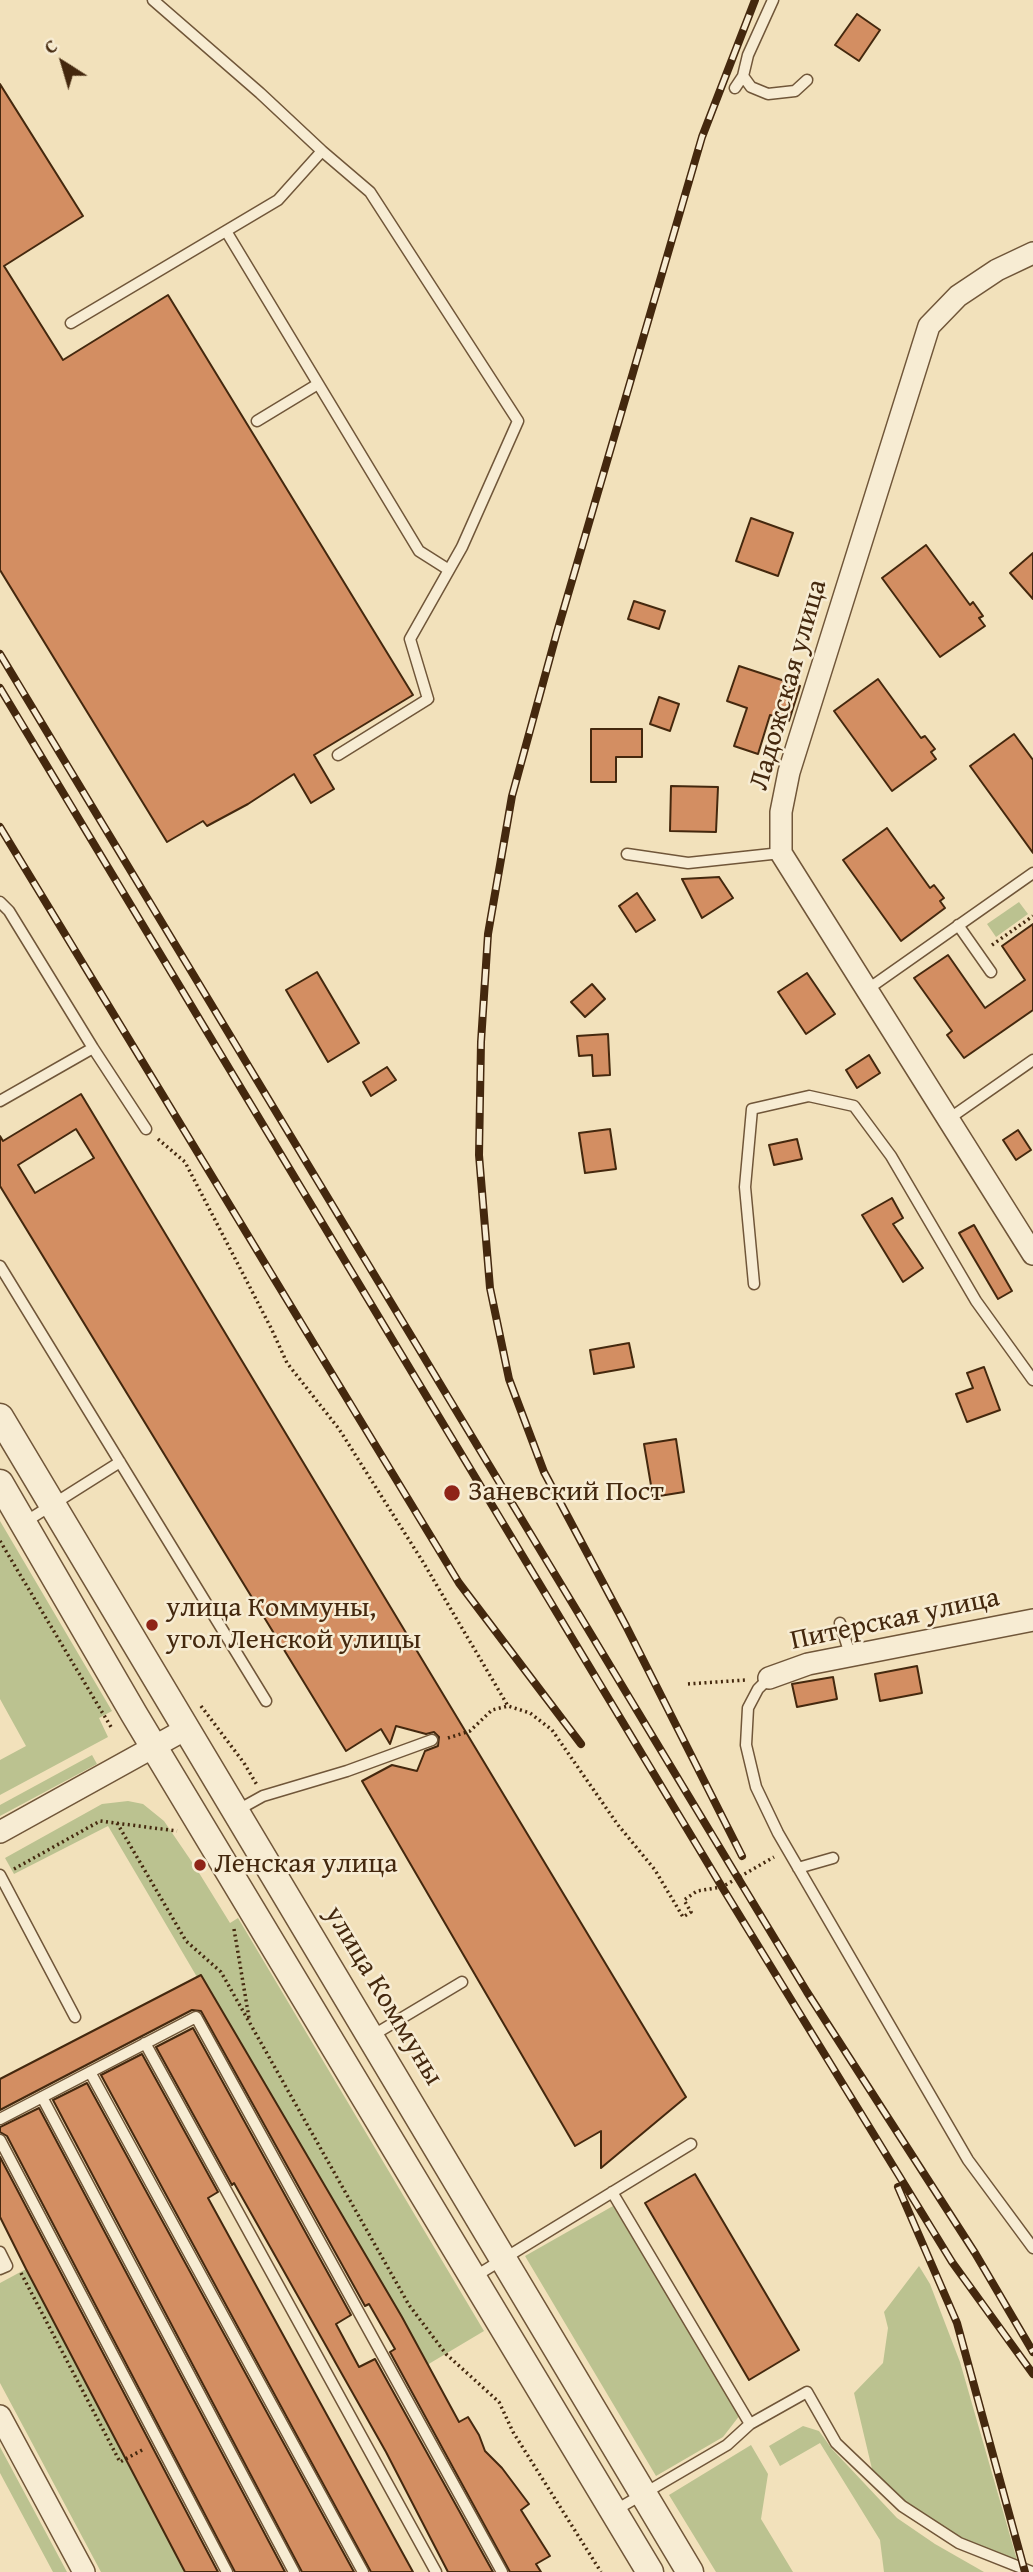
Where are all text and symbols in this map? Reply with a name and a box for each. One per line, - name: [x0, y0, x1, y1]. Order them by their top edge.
- north arrow: [28, 28, 98, 98]
- text: С: [38, 32, 63, 61]
- street label: Ладожская улица: [743, 576, 835, 794]
- place label: Заневский Пост: [468, 1476, 664, 1510]
- marker: Заневский Пост: [442, 1483, 462, 1503]
- street label: Питерская улица: [787, 1581, 1003, 1659]
- place label: улица Коммуны, угол Ленской улицы: [166, 1592, 421, 1658]
- marker: улица Коммуны, угол Ленской улицы: [144, 1617, 160, 1633]
- place label: Ленская улица: [214, 1848, 397, 1882]
- marker: Ленская улица: [192, 1857, 208, 1873]
- street label: улица Коммуны: [316, 1900, 450, 2092]

